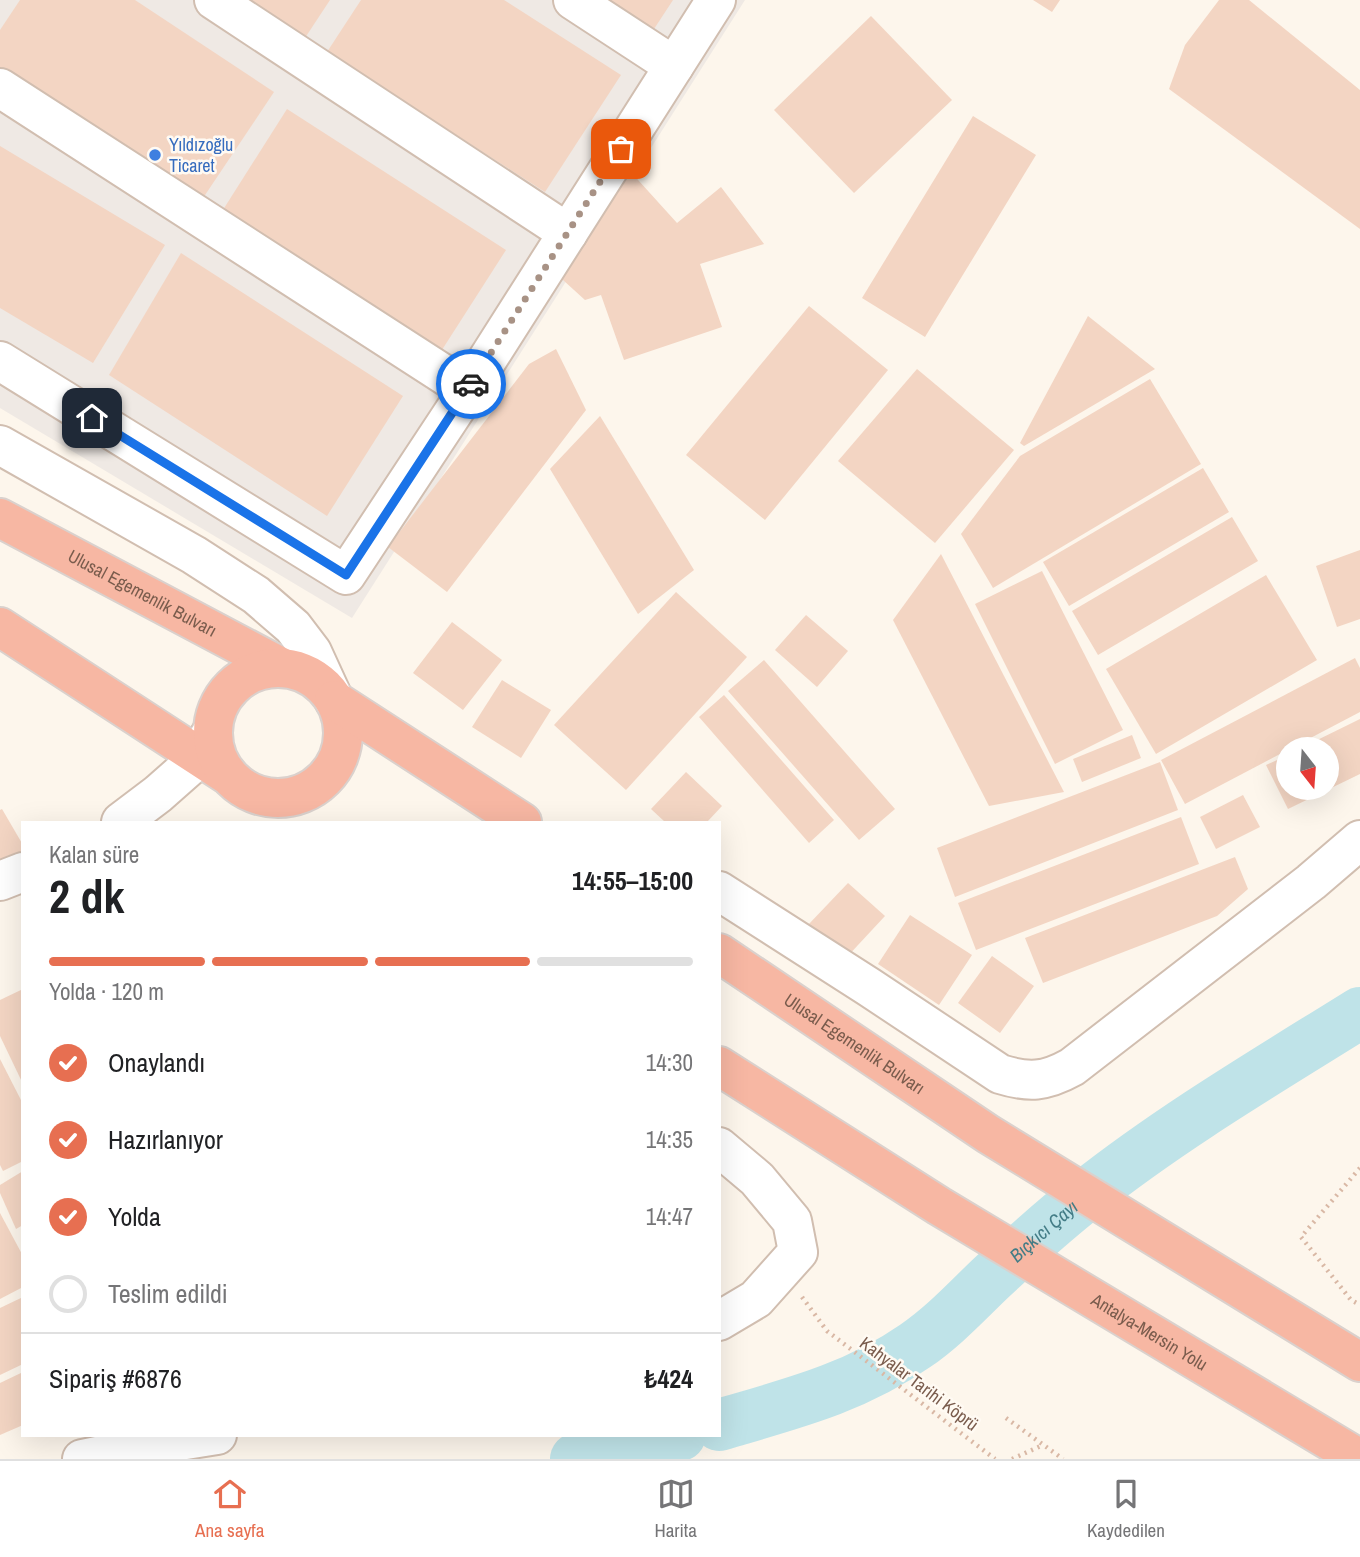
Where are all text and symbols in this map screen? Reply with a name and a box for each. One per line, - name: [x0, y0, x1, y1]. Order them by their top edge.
- pin: [591, 119, 651, 179]
- icon: bag: [602, 130, 640, 168]
- place label: Yıldızoğlu Ticaret: [169, 132, 233, 178]
- marker: Yıldızoğlu Ticaret: [147, 147, 163, 163]
- courier: [436, 349, 506, 419]
- icon: car: [452, 365, 490, 403]
- pin: [62, 388, 122, 448]
- icon: home: [73, 399, 111, 437]
- street label: Ulusal Egemenlik Bulvarı: [64, 543, 221, 643]
- north arrow: [1276, 737, 1339, 800]
- map controls: [1276, 737, 1339, 800]
- text: Kalan süre: [49, 839, 139, 870]
- text: 14:55–15:00: [572, 863, 693, 898]
- text: 2 dk: [49, 865, 125, 927]
- text: Yolda · 120 m: [49, 976, 164, 1007]
- street label: Ulusal Egemenlik Bulvarı: [779, 987, 930, 1100]
- icon: check: [49, 1044, 87, 1082]
- text: Onaylandı: [108, 1045, 205, 1080]
- text: 14:30: [646, 1047, 693, 1078]
- icon: check: [49, 1121, 87, 1159]
- text: Hazırlanıyor: [108, 1122, 223, 1157]
- text: 14:35: [646, 1124, 693, 1155]
- water label: Bıçkıcı Çayı: [1003, 1194, 1083, 1268]
- icon: check: [49, 1198, 87, 1236]
- text: Yolda: [108, 1199, 161, 1234]
- text: 14:47: [646, 1201, 693, 1232]
- text: Teslim edildi: [108, 1276, 228, 1311]
- street label: Antalya-Mersin Yolu: [1086, 1287, 1212, 1377]
- street label: Kahyalar Tarihi Köprü: [855, 1331, 984, 1437]
- text: Sipariş #6876: [49, 1361, 182, 1396]
- text: ₺424: [644, 1361, 693, 1396]
- tab: Ana sayfa: [195, 1475, 264, 1543]
- tab: Harita: [654, 1475, 697, 1543]
- tab: Kaydedilen: [1087, 1475, 1165, 1543]

